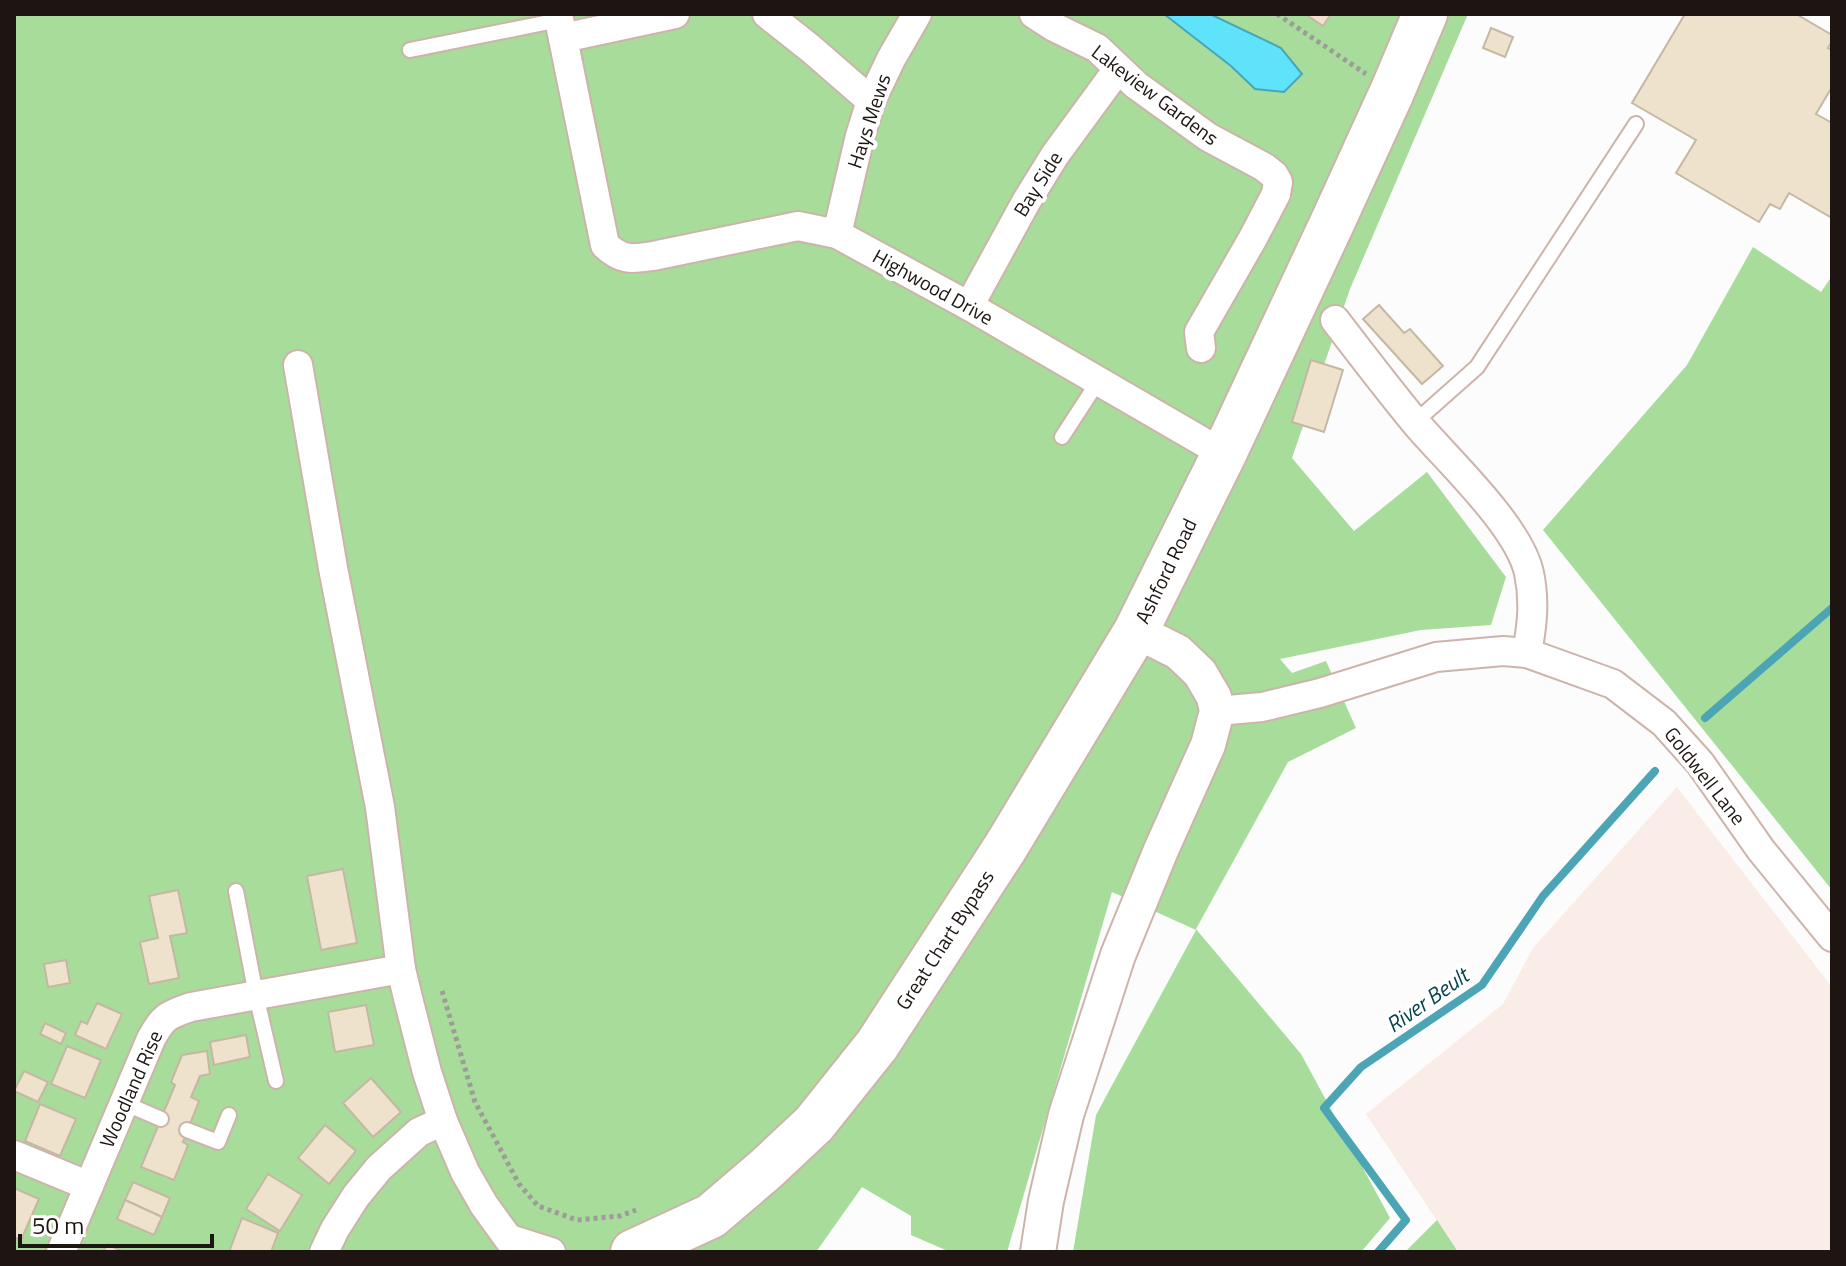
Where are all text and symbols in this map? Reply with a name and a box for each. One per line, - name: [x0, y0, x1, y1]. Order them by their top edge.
- street label: Lakeview Gardens: [1085, 36, 1225, 153]
- street label: Hays Mews: [839, 70, 898, 172]
- street label: Bay Side: [1005, 145, 1070, 223]
- street label: Highwood Drive: [867, 241, 999, 333]
- street label: Ashford Road: [1127, 513, 1204, 629]
- street label: Goldwell Lane: [1657, 720, 1754, 831]
- street label: Great Chart Bypass: [888, 864, 1002, 1016]
- water label: River Beult: [1379, 957, 1478, 1041]
- street label: Woodland Rise: [91, 1025, 170, 1152]
- scale bar: [20, 1198, 212, 1248]
- text: 50 m: [32, 1207, 84, 1243]

